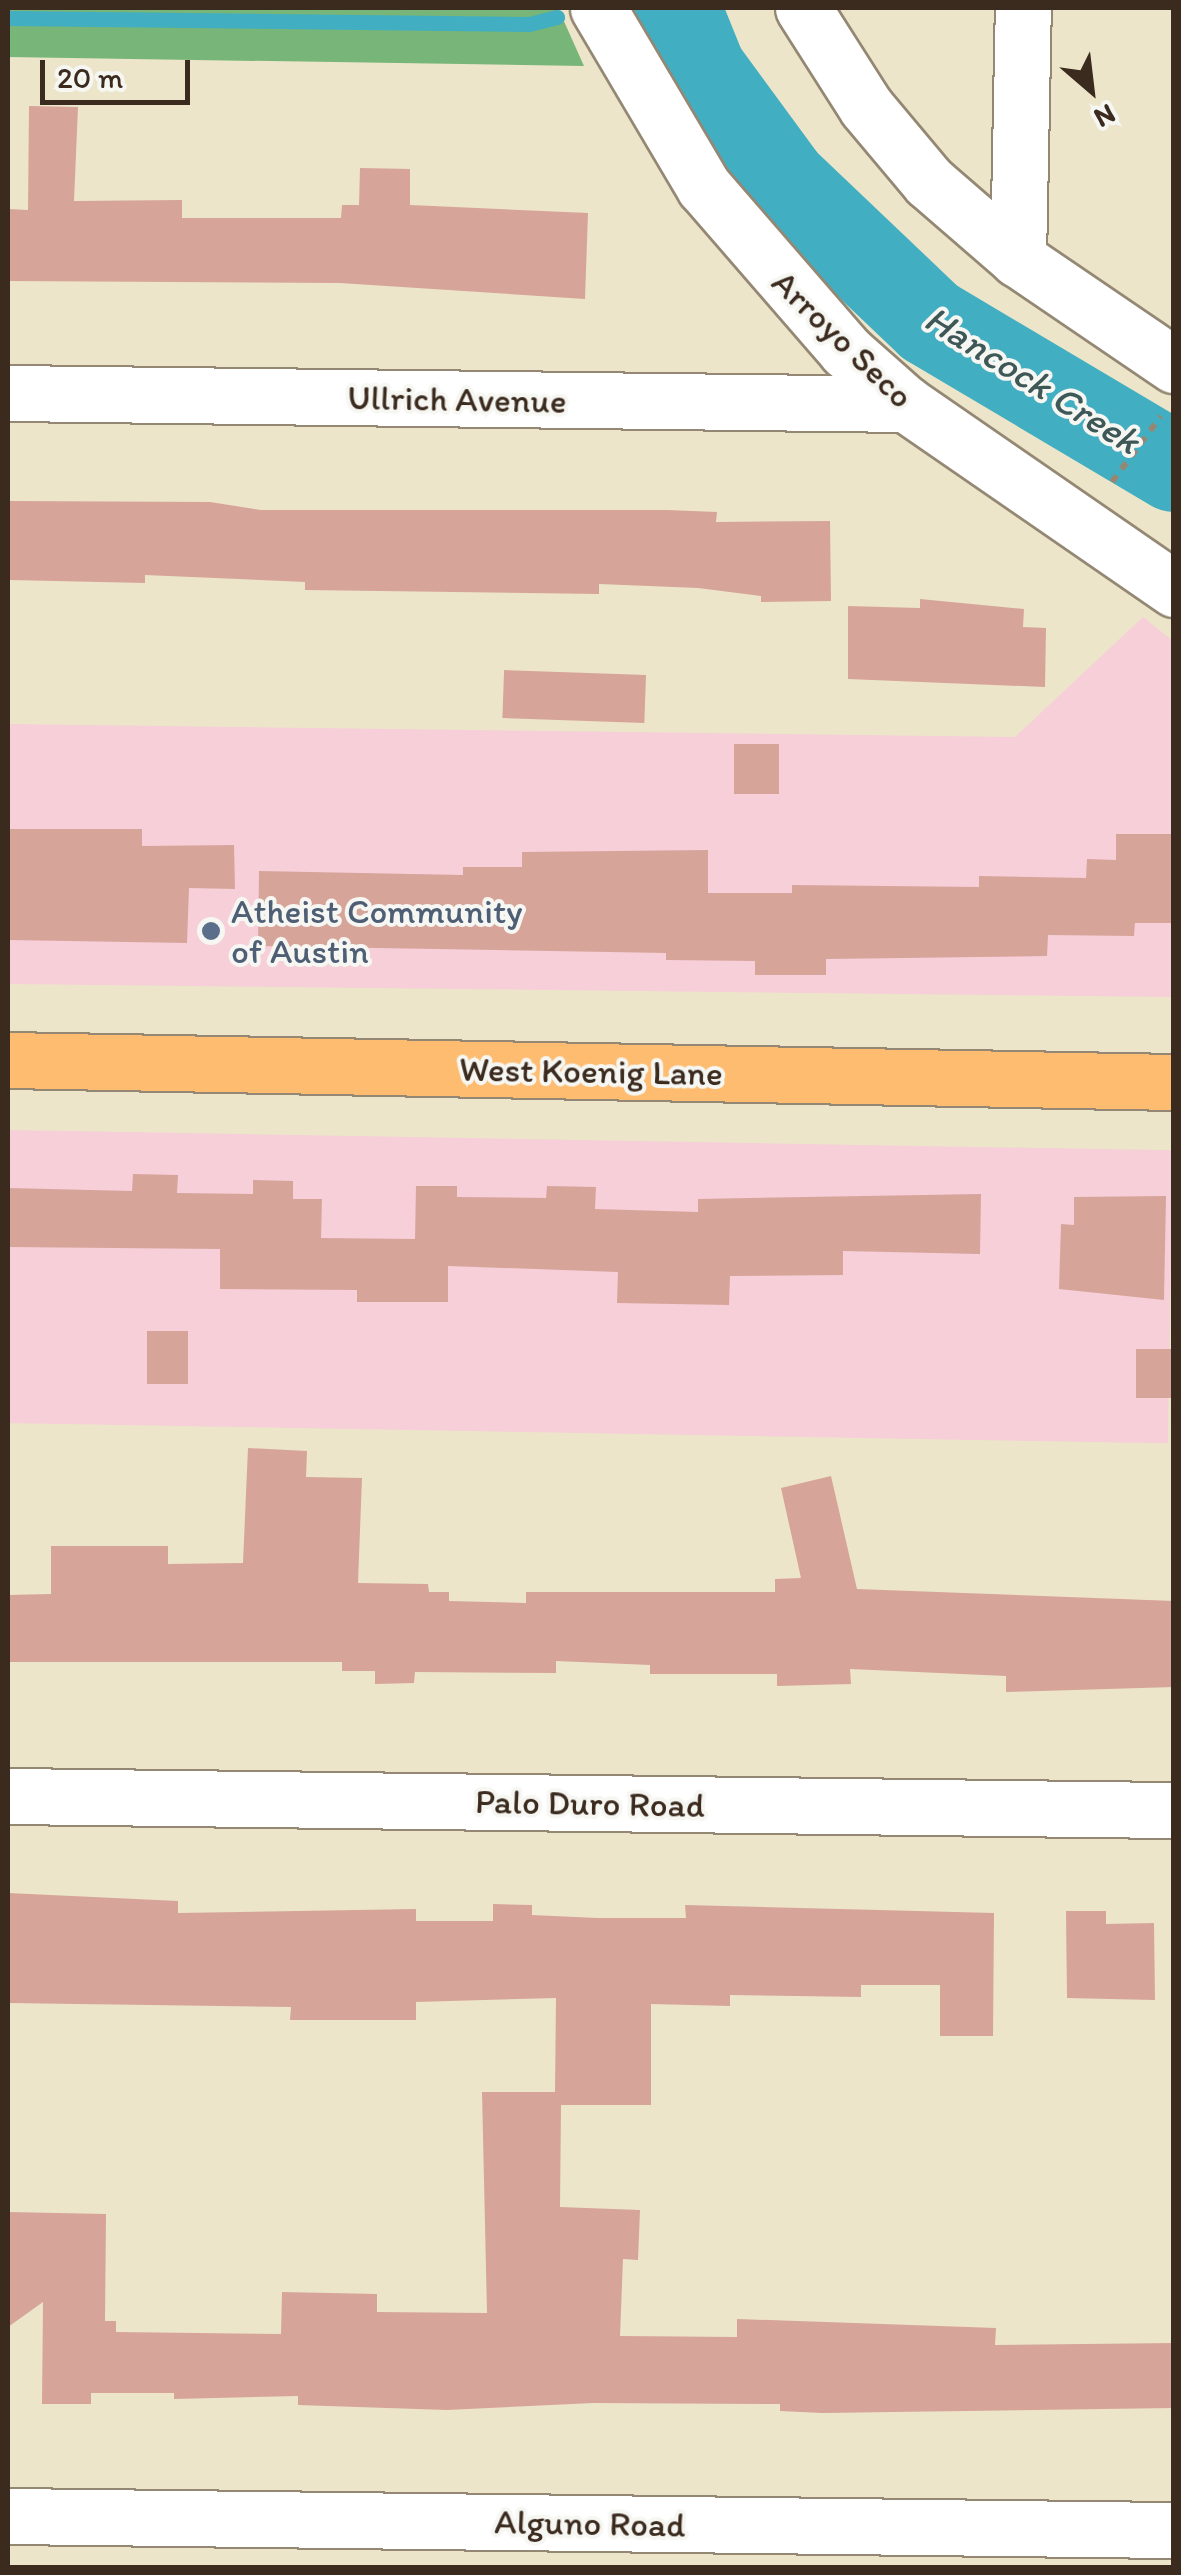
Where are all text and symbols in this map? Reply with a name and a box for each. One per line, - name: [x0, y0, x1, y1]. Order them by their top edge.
- scale bar: [45, 40, 195, 102]
- north arrow: [1041, 40, 1141, 140]
- text: 20 m: [57, 59, 123, 96]
- text: N: [1089, 97, 1121, 136]
- street label: Arroyo Seco: [764, 261, 922, 417]
- water label: Hancock Creek: [916, 296, 1148, 464]
- street label: Ullrich Avenue: [348, 376, 566, 422]
- place label: Atheist Community of Austin: [231, 890, 522, 972]
- marker: Atheist Community of Austin: [200, 920, 222, 942]
- street label: West Koenig Lane: [458, 1048, 724, 1094]
- street label: Palo Duro Road: [475, 1780, 705, 1826]
- street label: Alguno Road: [494, 2500, 686, 2546]

